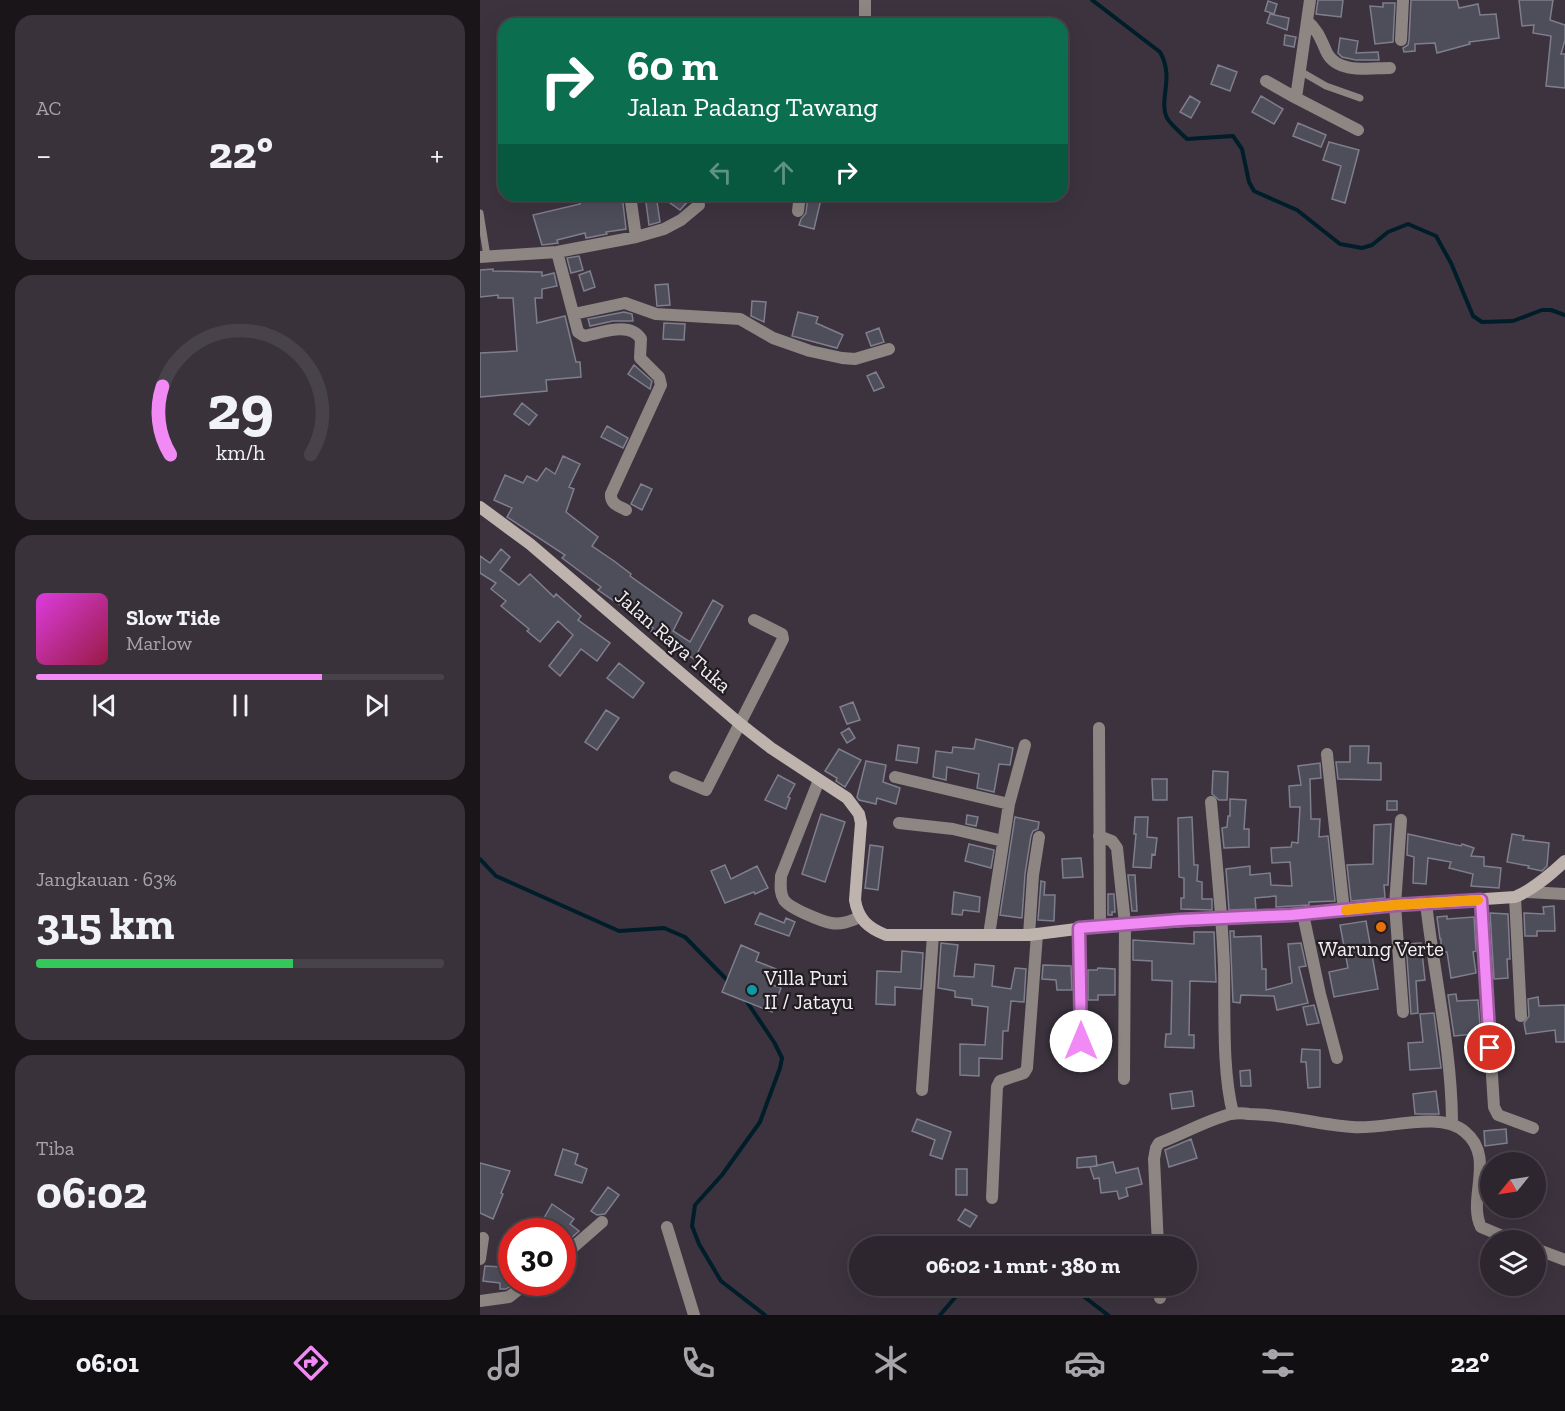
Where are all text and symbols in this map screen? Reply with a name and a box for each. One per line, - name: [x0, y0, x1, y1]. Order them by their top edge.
- text: 60 m: [627, 40, 718, 91]
- icon: right: [528, 42, 606, 120]
- text: Jalan Padang Tawang: [627, 91, 878, 123]
- text: AC: [36, 96, 61, 120]
- text: 22°: [208, 126, 273, 180]
- text: −: [36, 135, 51, 174]
- text: +: [430, 135, 444, 174]
- icon: left: [704, 156, 737, 189]
- icon: ahead: [767, 156, 800, 189]
- icon: right: [830, 156, 863, 189]
- text: 29: [207, 370, 273, 445]
- text: km/h: [216, 440, 264, 465]
- street label: Jalan Raya Tuka: [610, 583, 736, 698]
- text: Slow Tide: [126, 604, 220, 631]
- text: Marlow: [126, 631, 192, 655]
- icon: previous: [88, 689, 121, 722]
- icon: pause: [224, 689, 257, 722]
- icon: next: [360, 689, 393, 722]
- text: Jangkauan · 63%: [36, 867, 177, 891]
- text: 315 km: [36, 897, 174, 951]
- marker: Warung Verte: [1374, 920, 1388, 934]
- place label: Warung Verte: [1318, 936, 1444, 961]
- place label: Villa Puri II / Jatayu: [763, 965, 853, 1014]
- marker: Villa Puri II / Jatayu: [745, 983, 759, 997]
- position arrow: [1049, 1009, 1113, 1073]
- pin: [1464, 1022, 1515, 1073]
- icon: arrive: [1473, 1031, 1506, 1064]
- text: Tiba: [36, 1136, 74, 1160]
- north arrow: [1480, 1152, 1546, 1218]
- map controls: [1480, 1152, 1546, 1296]
- text: 06:02: [36, 1166, 147, 1220]
- speed limit sign: 30: [498, 1218, 576, 1296]
- button: layers: [1480, 1230, 1546, 1296]
- text: 06:02 · 1 mnt · 380 m: [926, 1252, 1120, 1279]
- icon: directions: [290, 1342, 332, 1384]
- icon: music: [484, 1342, 526, 1384]
- icon: phone: [677, 1342, 719, 1384]
- icon: climate: [870, 1342, 912, 1384]
- icon: car: [1064, 1342, 1106, 1384]
- icon: filters: [1257, 1342, 1299, 1384]
- text: 06:01: [76, 1347, 139, 1379]
- text: 22°: [1451, 1347, 1489, 1379]

